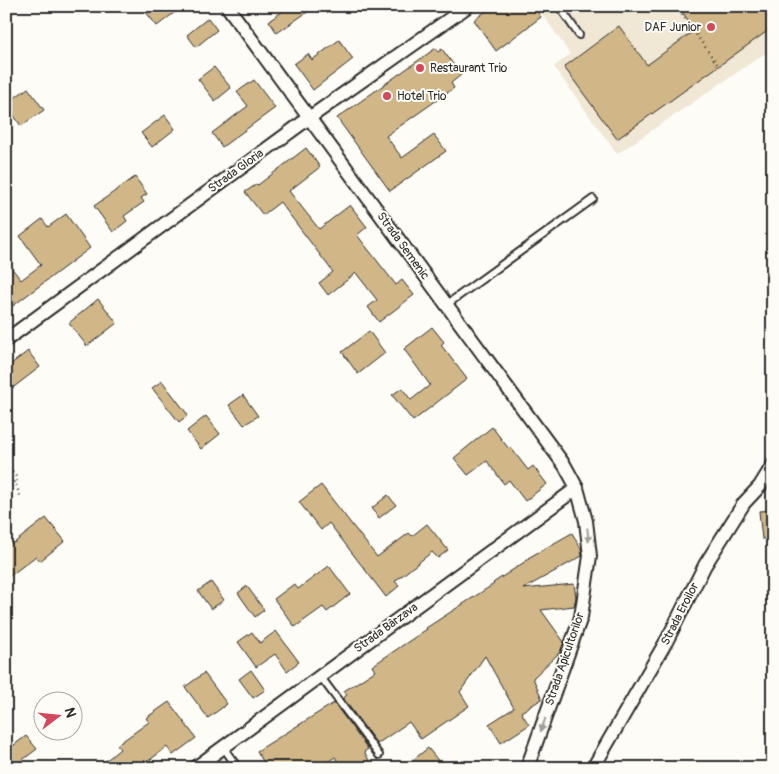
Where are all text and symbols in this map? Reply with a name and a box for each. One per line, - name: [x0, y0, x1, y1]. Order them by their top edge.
- place label: DAF Junior: [644, 20, 702, 35]
- marker: DAF Junior: [705, 21, 717, 33]
- place label: Restaurant Trio: [430, 61, 508, 76]
- marker: Restaurant Trio: [414, 62, 426, 74]
- place label: Hotel Trio: [397, 89, 447, 104]
- marker: Hotel Trio: [381, 90, 393, 102]
- street label: Strada Gloria: [205, 146, 267, 196]
- street label: Strada Semenic: [373, 209, 433, 283]
- one-way arrow: [584, 527, 592, 543]
- street label: Strada Eroilor: [658, 580, 702, 648]
- street label: Strada Bârzava: [351, 600, 421, 656]
- street label: Strada Apicultorilor: [542, 610, 588, 708]
- north arrow: [32, 692, 82, 742]
- text: N: [61, 706, 79, 719]
- one-way arrow: [538, 718, 546, 733]

